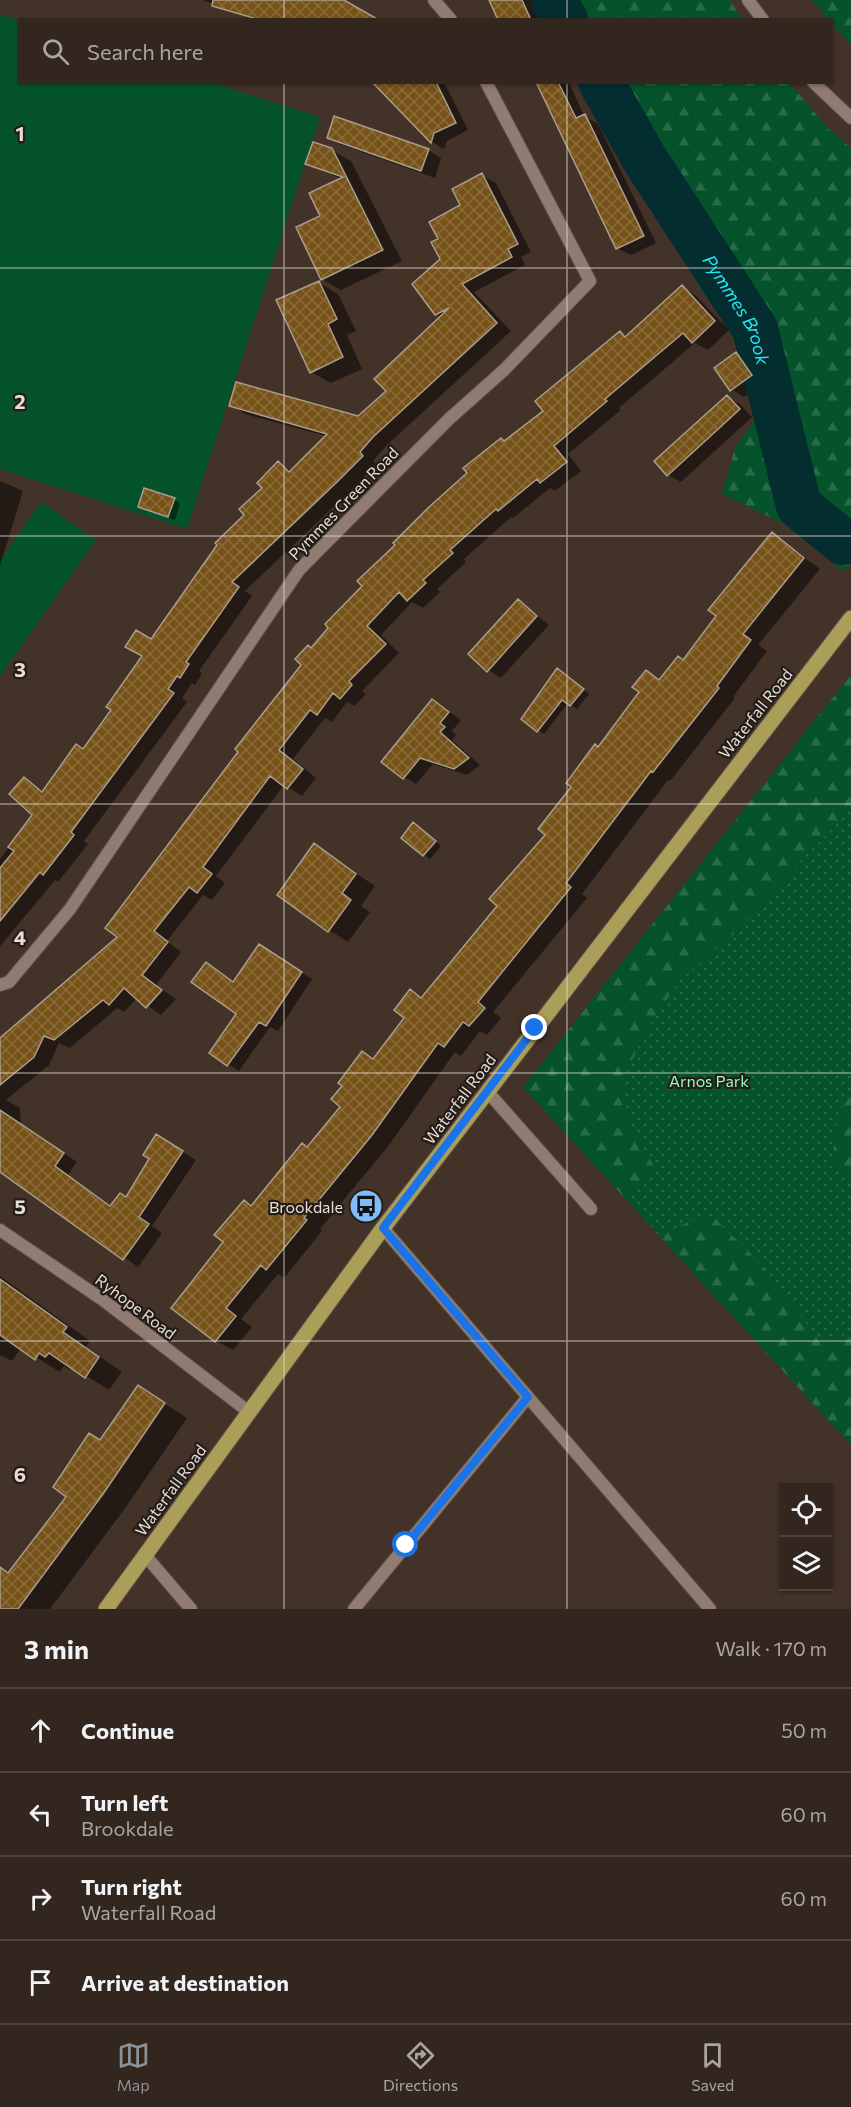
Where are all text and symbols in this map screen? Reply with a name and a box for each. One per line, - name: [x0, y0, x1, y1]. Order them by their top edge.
- search box: [18, 18, 833, 84]
- icon: search: [39, 35, 72, 68]
- text: Search here: [87, 38, 203, 65]
- text: 1: [15, 121, 25, 145]
- water label: Pymmes Brook: [699, 250, 775, 368]
- text: 2: [14, 389, 26, 413]
- street label: Pymmes Green Road: [284, 443, 402, 563]
- text: 3: [14, 657, 26, 681]
- street label: Waterfall Road: [714, 665, 796, 761]
- text: 4: [14, 925, 26, 949]
- route end: [521, 1014, 547, 1040]
- street label: Waterfall Road: [419, 1050, 499, 1148]
- park label: Arnos Park: [669, 1071, 749, 1090]
- bus stop icon: Brookdale: [348, 1188, 384, 1224]
- text: 5: [14, 1194, 26, 1218]
- place label: Brookdale: [269, 1197, 343, 1216]
- street label: Ryhope Road: [92, 1270, 180, 1342]
- street label: Waterfall Road: [131, 1441, 209, 1539]
- text: 6: [14, 1462, 26, 1486]
- map controls: [779, 1483, 833, 1591]
- button: locate: [779, 1483, 833, 1537]
- route start: [392, 1531, 418, 1557]
- button: layers: [779, 1537, 833, 1591]
- text: 3 min: [24, 1633, 89, 1664]
- text: Walk · 170 m: [716, 1636, 827, 1660]
- icon: ahead: [24, 1714, 57, 1747]
- text: Continue: [81, 1717, 174, 1744]
- text: 50 m: [781, 1718, 827, 1742]
- text: Turn left: [81, 1789, 168, 1816]
- icon: left: [24, 1798, 57, 1831]
- text: 60 m: [781, 1802, 827, 1826]
- text: Brookdale: [81, 1816, 174, 1840]
- text: Turn right: [81, 1873, 182, 1900]
- icon: right: [24, 1882, 57, 1915]
- text: 60 m: [781, 1886, 827, 1910]
- text: Waterfall Road: [81, 1900, 216, 1924]
- icon: arrive: [24, 1966, 57, 1999]
- text: Arrive at destination: [81, 1969, 289, 1996]
- tab: Map: [117, 2039, 150, 2094]
- tab: Directions: [383, 2039, 458, 2094]
- tab: Saved: [691, 2039, 734, 2094]

